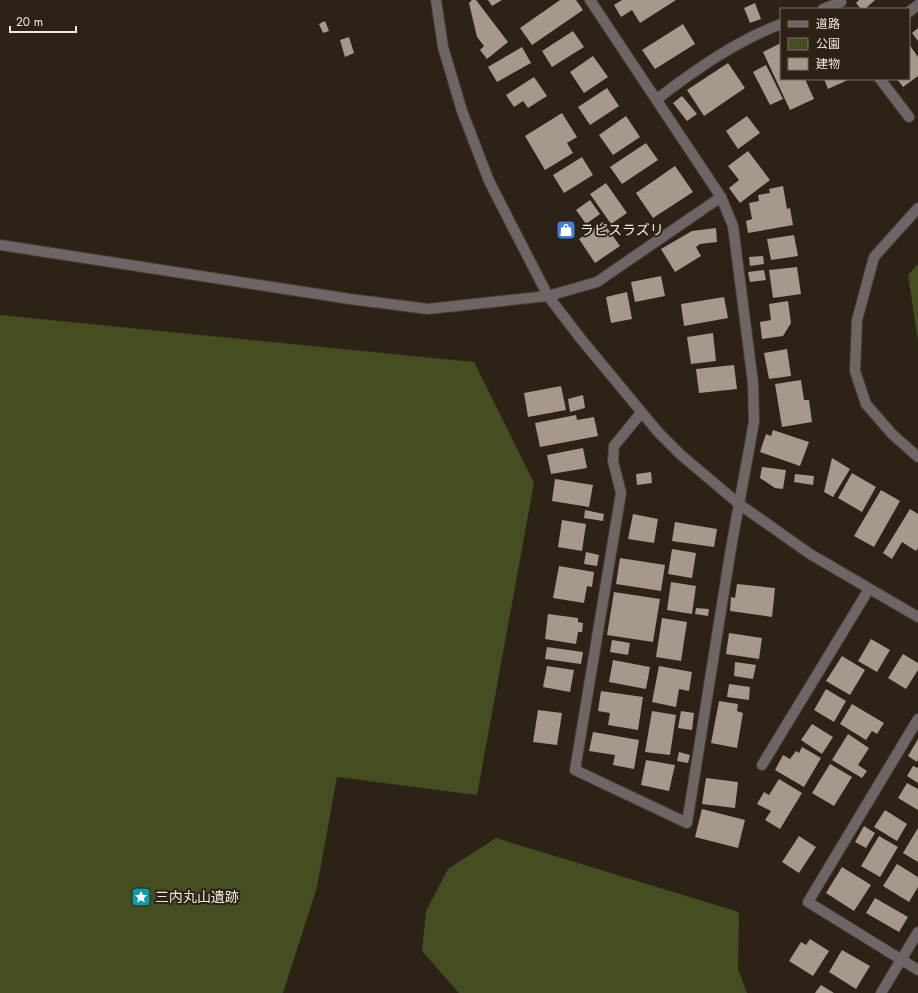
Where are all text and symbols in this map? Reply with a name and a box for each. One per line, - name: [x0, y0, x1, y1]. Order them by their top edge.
- scale bar: [10, 8, 76, 34]
- legend: [780, 8, 910, 80]
- text: 20 m: [16, 13, 43, 31]
- text: 道路: [816, 15, 840, 33]
- text: 公園: [816, 35, 840, 53]
- text: 建物: [816, 55, 840, 73]
- shop icon: ラピスラズリ: [555, 219, 577, 241]
- place label: ラピスラズリ: [580, 220, 664, 240]
- place icon: 三内丸山遺跡: [130, 886, 152, 908]
- place label: 三内丸山遺跡: [155, 887, 239, 907]

